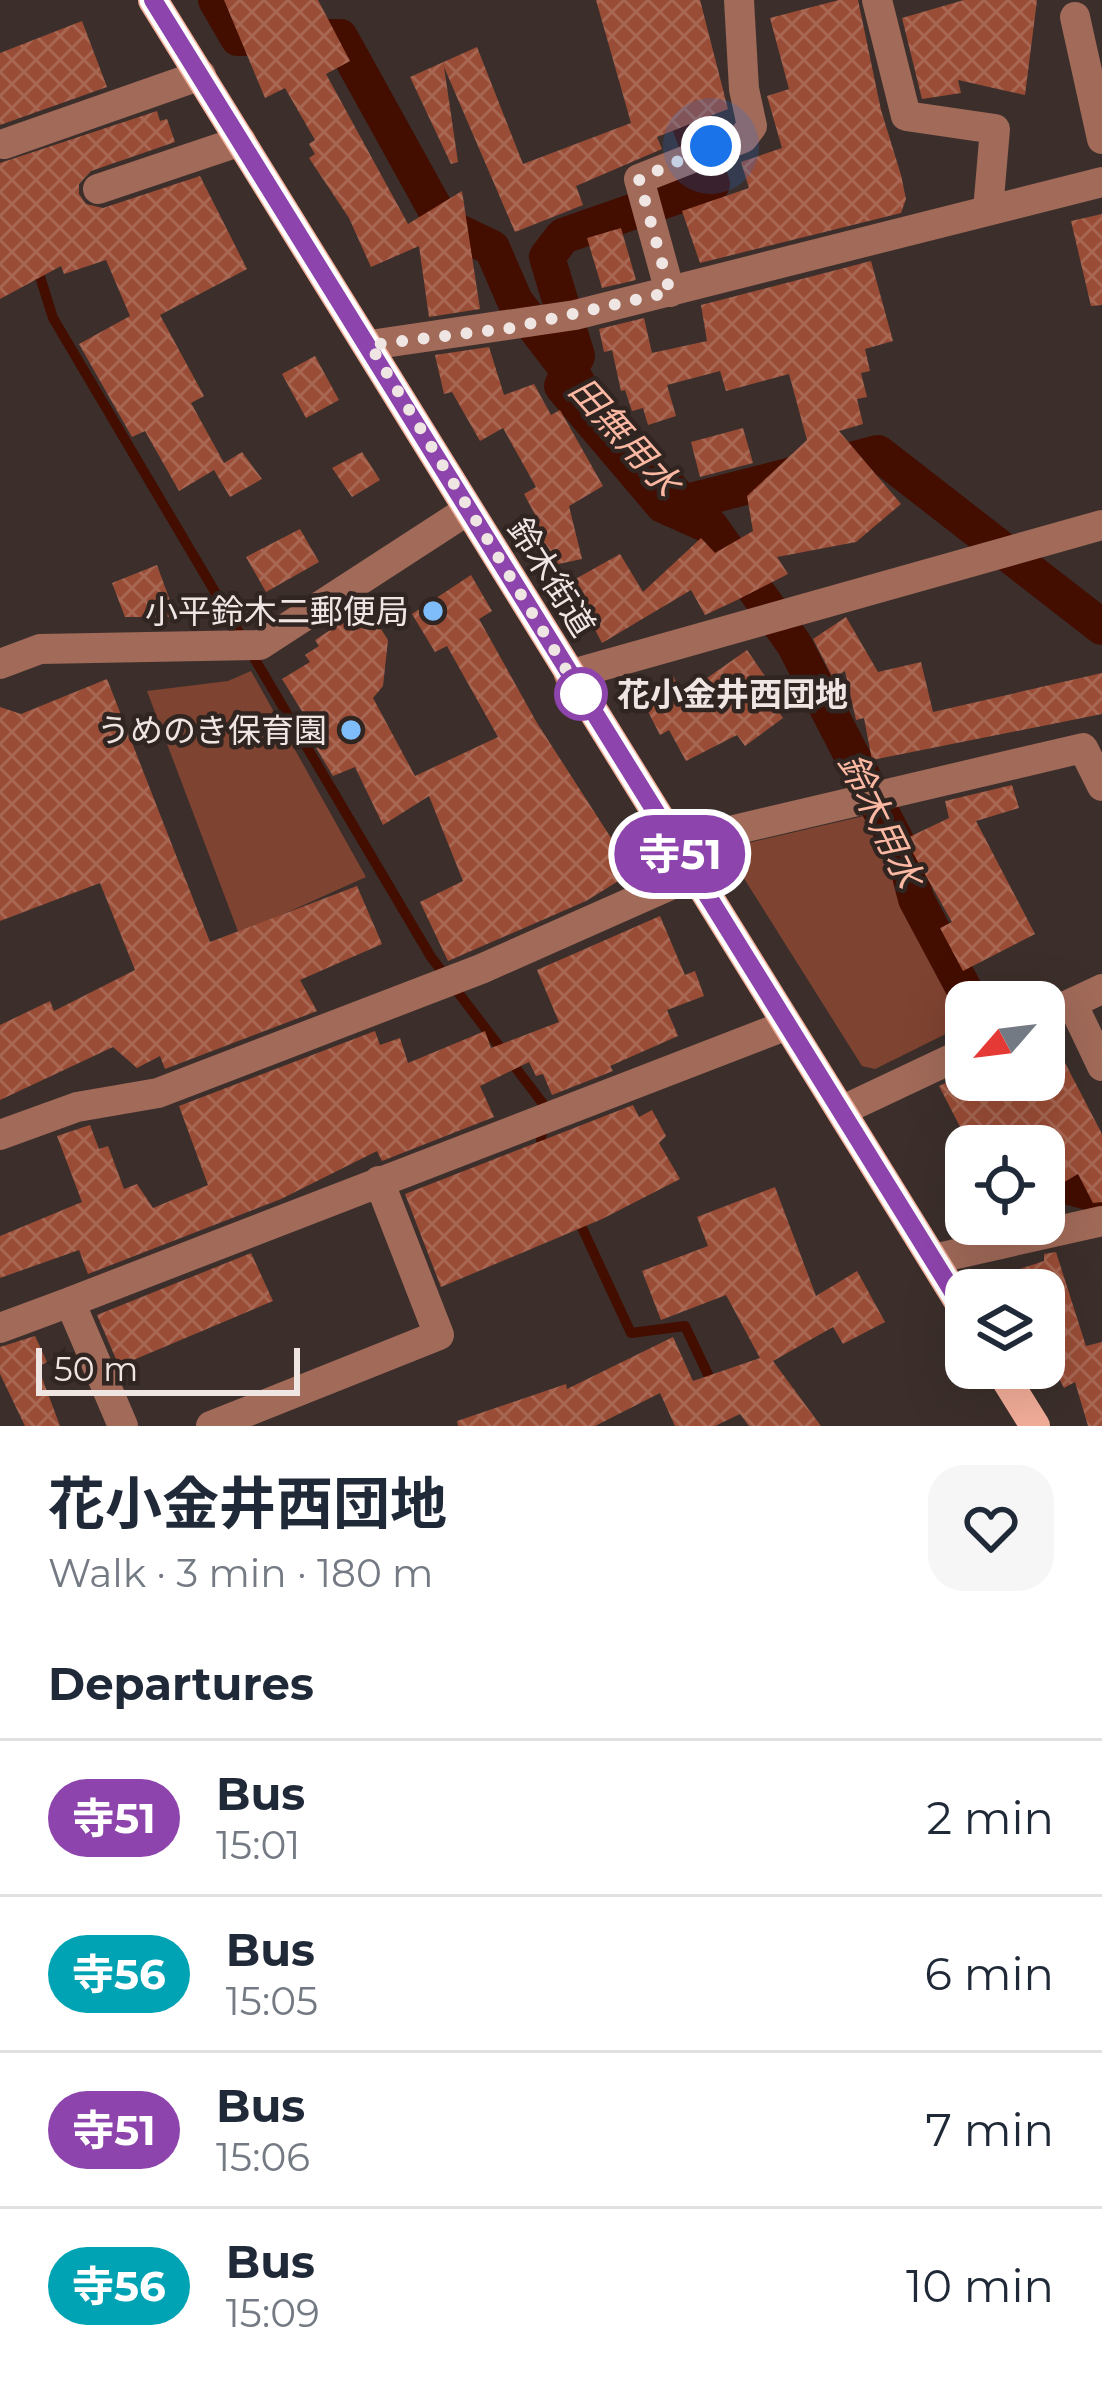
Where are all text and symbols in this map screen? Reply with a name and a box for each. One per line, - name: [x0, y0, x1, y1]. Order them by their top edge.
- your location: [681, 116, 741, 176]
- water label: 田無用水: [560, 368, 692, 507]
- street label: 鈴木街道: [500, 510, 604, 644]
- place label: 小平鈴木二郵便局: [145, 591, 409, 631]
- marker: 小平鈴木二郵便局: [420, 598, 446, 624]
- marker: 花小金井西団地: [556, 669, 606, 719]
- place label: 花小金井西団地: [617, 674, 848, 714]
- place label: うめのき保育園: [97, 710, 327, 750]
- marker: うめのき保育園: [338, 717, 364, 743]
- water label: 鈴木用水: [830, 746, 934, 898]
- line badge: 寺51: [611, 815, 749, 893]
- text: 寺51: [638, 828, 722, 880]
- north arrow: [945, 981, 1065, 1101]
- map controls: [945, 981, 1065, 1389]
- button: locate: [945, 1125, 1065, 1245]
- button: layers: [945, 1269, 1065, 1389]
- scale bar: [36, 1342, 300, 1395]
- text: 50 m: [54, 1349, 138, 1389]
- button: heart: [928, 1465, 1054, 1591]
- text: 花小金井西団地: [48, 1469, 447, 1538]
- text: Walk · 3 min · 180 m: [48, 1549, 433, 1597]
- text: Departures: [48, 1656, 314, 1711]
- text: Bus: [216, 1766, 305, 1821]
- text: 2 min: [926, 1790, 1054, 1845]
- text: 寺51: [72, 1792, 156, 1844]
- text: 15:01: [216, 1821, 300, 1869]
- text: Bus: [226, 1922, 315, 1977]
- text: 6 min: [925, 1946, 1054, 2001]
- text: 寺56: [72, 1948, 166, 2000]
- text: 15:05: [226, 1977, 318, 2025]
- text: Bus: [216, 2078, 305, 2133]
- text: 7 min: [925, 2102, 1054, 2157]
- text: 寺51: [72, 2104, 156, 2156]
- text: 15:06: [216, 2133, 310, 2181]
- text: Bus: [226, 2234, 315, 2289]
- text: 10 min: [906, 2258, 1054, 2313]
- text: 寺56: [72, 2260, 166, 2312]
- text: 15:09: [226, 2289, 320, 2337]

